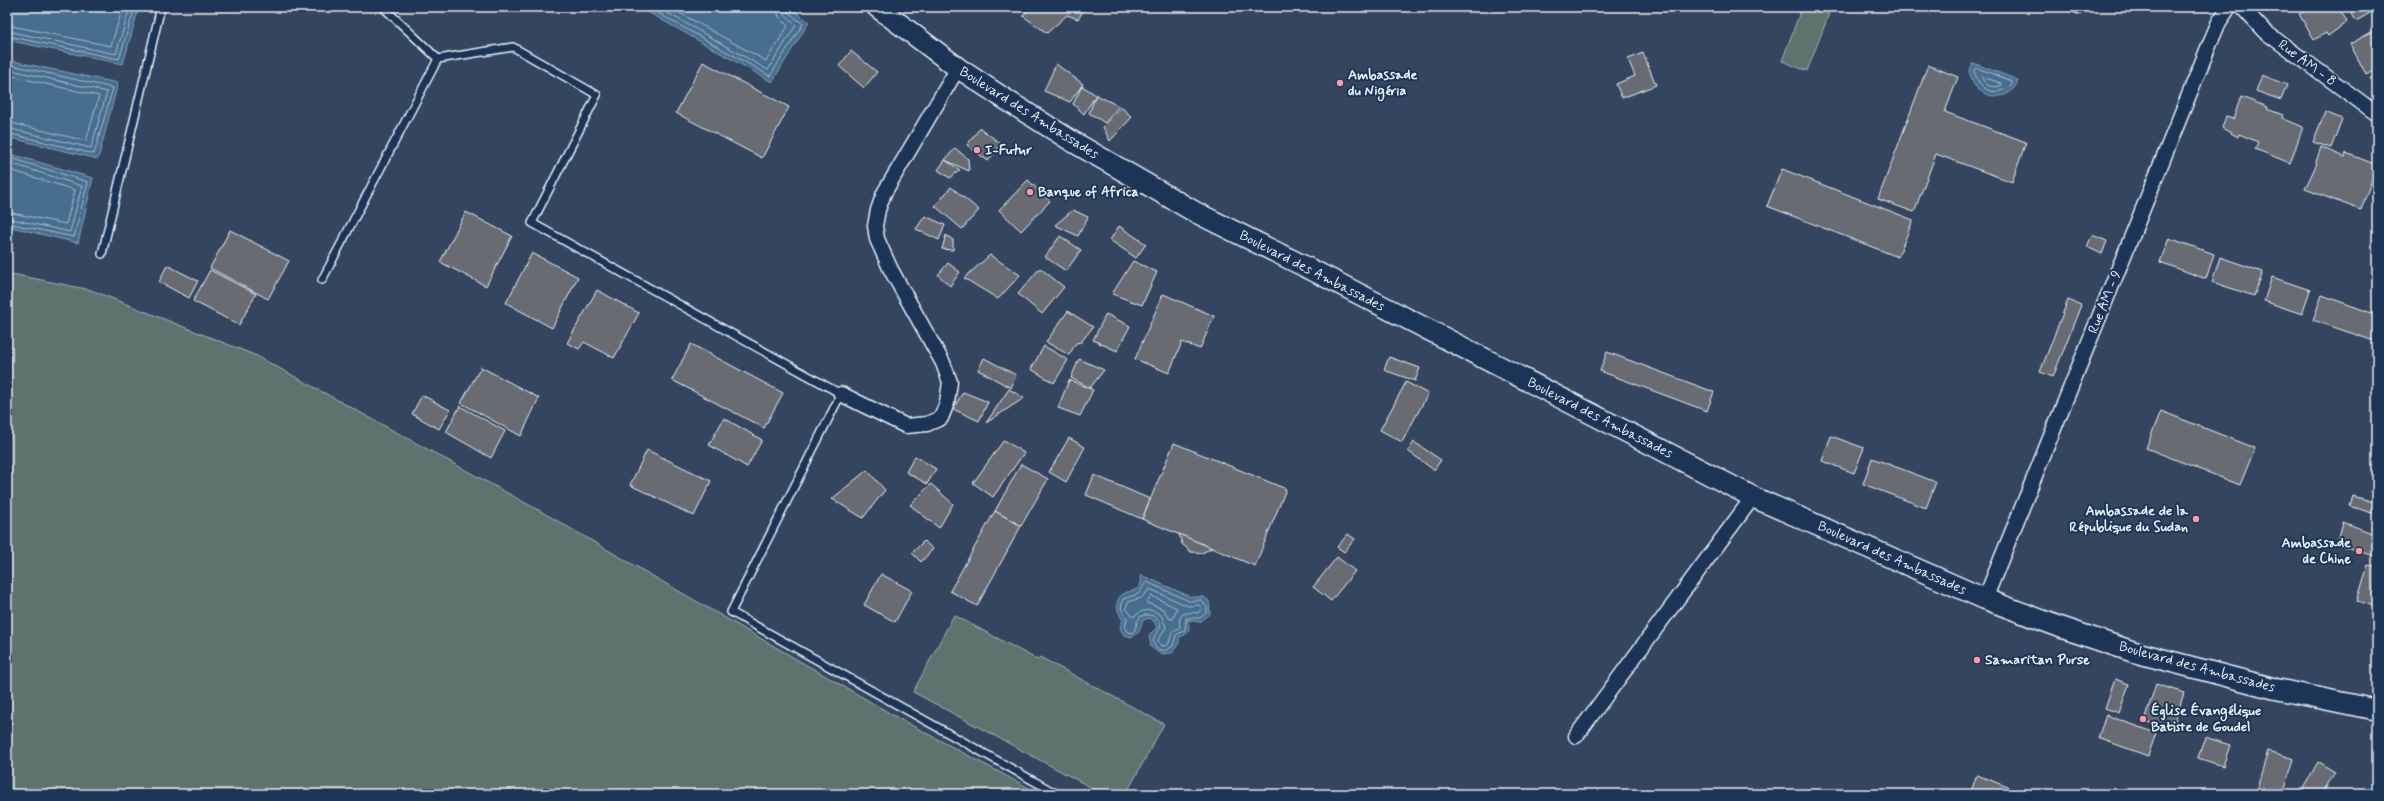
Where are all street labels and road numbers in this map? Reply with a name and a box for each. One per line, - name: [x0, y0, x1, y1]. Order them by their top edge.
- street label: Rue AM - 8: [2274, 36, 2340, 90]
- street label: Boulevard des Ambassades: [956, 63, 1102, 163]
- street label: Boulevard des Ambassades: [1236, 226, 1388, 316]
- street label: Rue AM - 9: [2084, 268, 2126, 336]
- street label: Boulevard des Ambassades: [1524, 373, 1676, 463]
- street label: Boulevard des Ambassades: [1815, 517, 1969, 599]
- street label: Boulevard des Ambassades: [2117, 637, 2277, 697]

